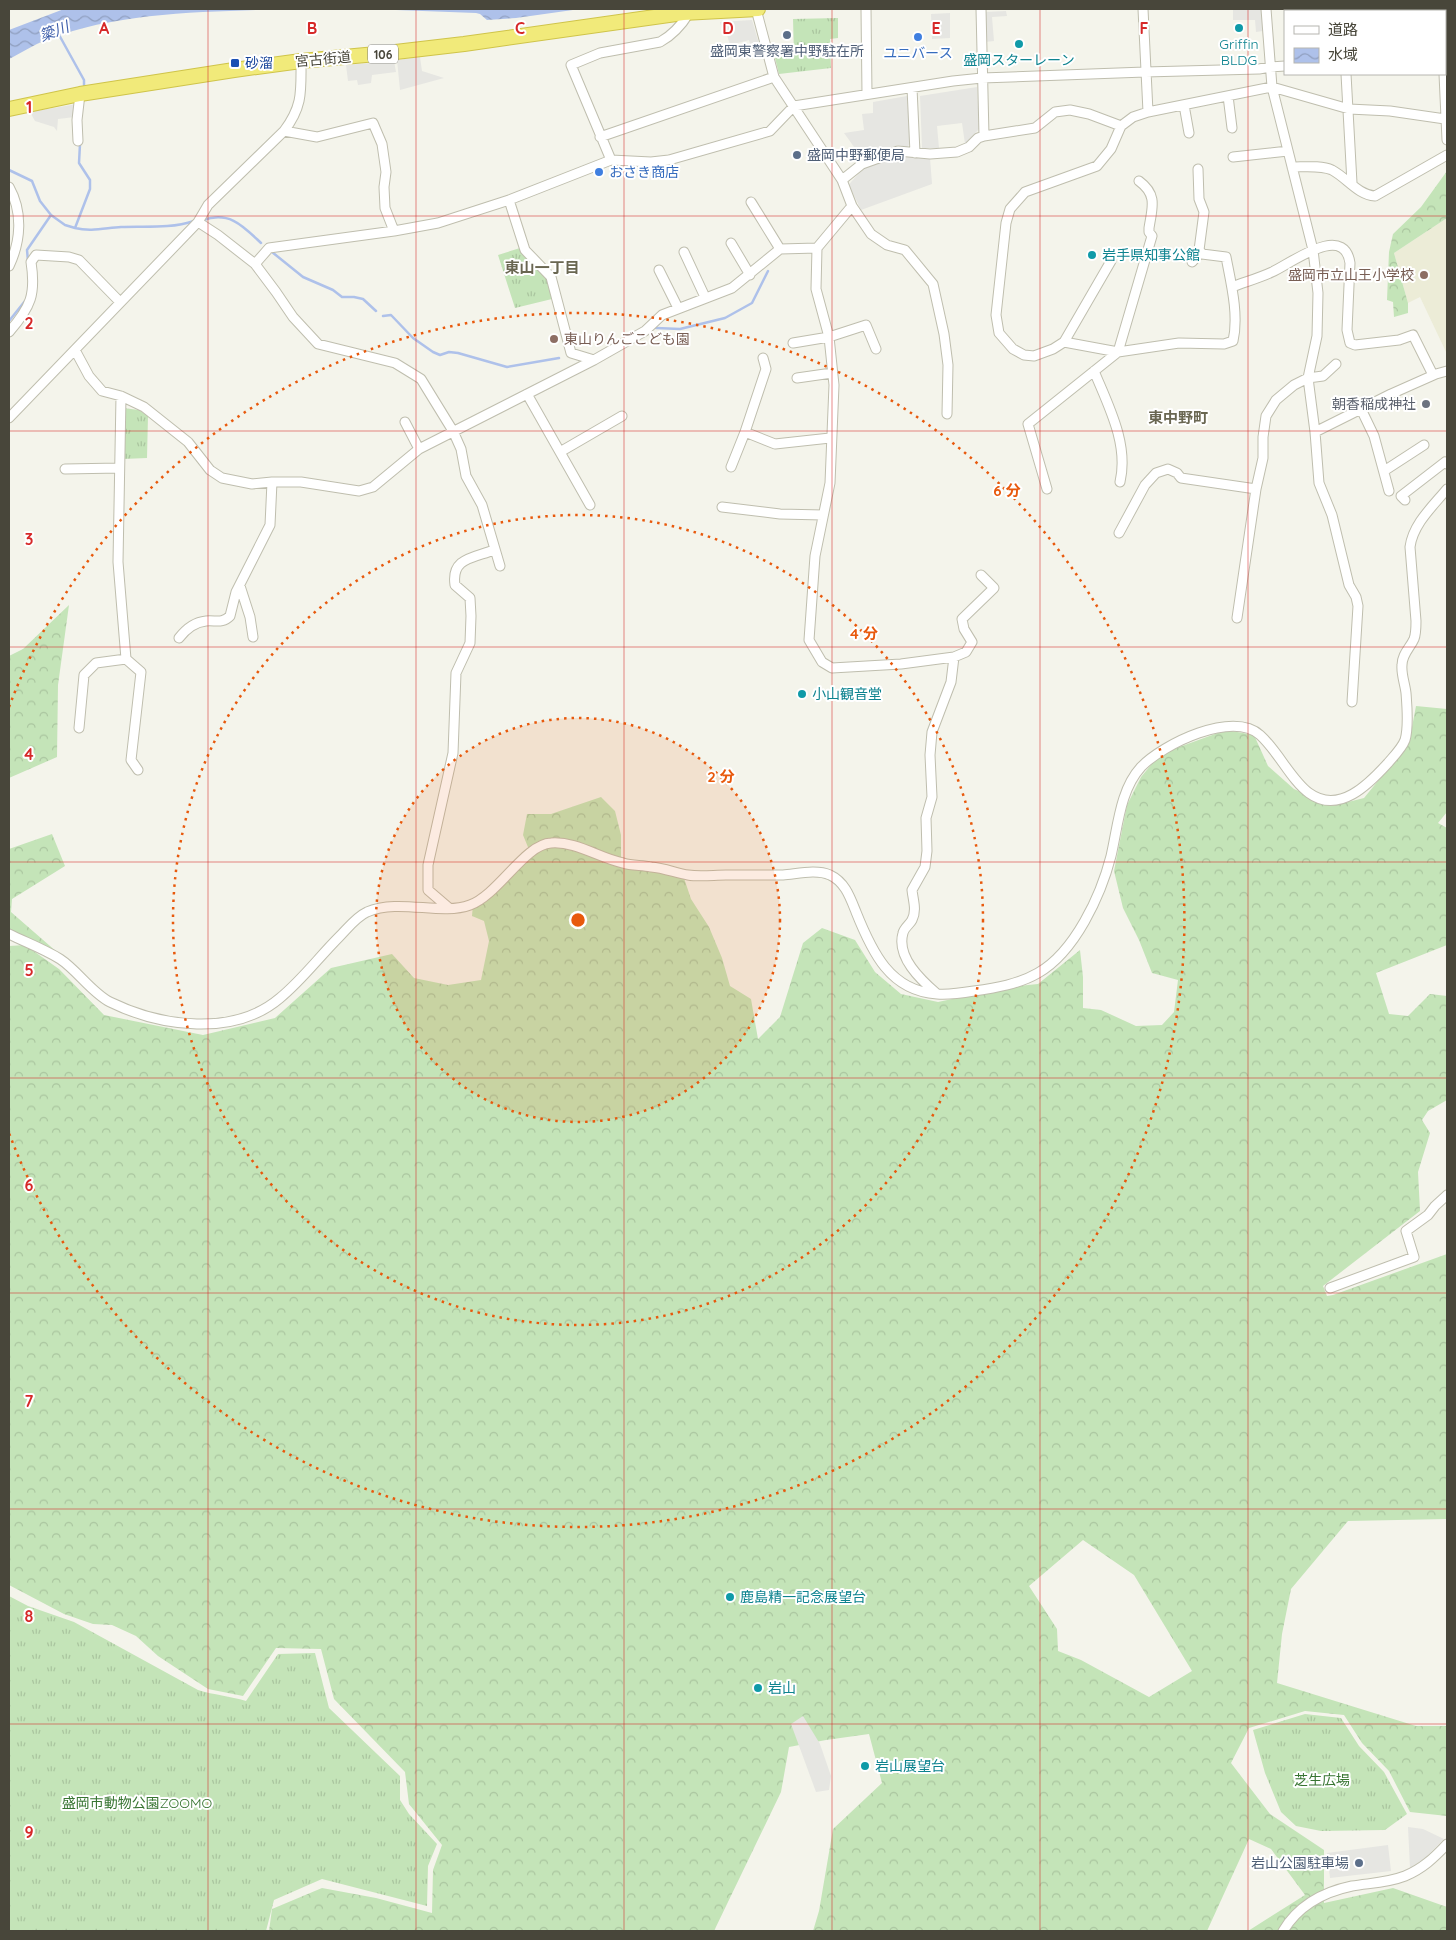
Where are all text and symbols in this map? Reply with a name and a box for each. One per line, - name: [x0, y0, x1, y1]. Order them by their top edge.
- legend: [1284, 10, 1446, 75]
- water label: 簗川: [37, 16, 73, 45]
- text: A: [99, 18, 110, 38]
- text: B: [307, 18, 317, 38]
- text: C: [515, 18, 525, 38]
- text: D: [722, 18, 734, 38]
- text: E: [931, 18, 941, 38]
- text: F: [1140, 18, 1149, 38]
- text: 道路: [1328, 20, 1358, 39]
- marker: Griffin BLDG: [1233, 22, 1245, 34]
- marker: 盛岡東警察署中野駐在所: [781, 29, 793, 41]
- marker: ユニバース: [912, 31, 924, 43]
- place label: Griffin BLDG: [1219, 35, 1259, 69]
- marker: 盛岡スターレーン: [1013, 38, 1025, 50]
- place label: 盛岡東警察署中野駐在所: [710, 42, 864, 60]
- road number: 106: [368, 44, 398, 64]
- place label: ユニバース: [883, 44, 953, 62]
- text: 水域: [1328, 45, 1358, 64]
- street label: 宮古街道: [294, 48, 352, 70]
- place label: 盛岡スターレーン: [963, 51, 1075, 69]
- place label: 砂溜: [245, 54, 273, 72]
- marker: 砂溜: [229, 57, 241, 69]
- text: 1: [26, 97, 32, 117]
- place label: 盛岡中野郵便局: [807, 146, 905, 164]
- marker: 盛岡中野郵便局: [791, 149, 803, 161]
- place label: おさき商店: [609, 163, 679, 181]
- marker: おさき商店: [593, 166, 605, 178]
- place label: 岩手県知事公館: [1102, 246, 1200, 264]
- marker: 岩手県知事公館: [1086, 249, 1098, 261]
- district label: 東山一丁目: [504, 258, 580, 277]
- place label: 盛岡市立山王小学校: [1288, 266, 1414, 284]
- marker: 盛岡市立山王小学校: [1418, 269, 1430, 281]
- text: 2: [24, 313, 34, 333]
- place label: 東山りんごこども園: [564, 330, 690, 348]
- marker: 東山りんごこども園: [548, 333, 560, 345]
- place label: 朝香稲成神社: [1332, 395, 1416, 413]
- marker: 朝香稲成神社: [1420, 398, 1432, 410]
- district label: 東中野町: [1148, 408, 1208, 427]
- text: 6 分: [993, 481, 1021, 500]
- text: 3: [25, 529, 33, 549]
- text: 4 分: [850, 624, 878, 643]
- place label: 小山観音堂: [812, 685, 882, 703]
- marker: 小山観音堂: [796, 688, 808, 700]
- text: 4: [24, 744, 34, 764]
- text: 2 分: [707, 767, 735, 786]
- centre of rings: [569, 911, 587, 929]
- text: 5: [24, 960, 34, 980]
- text: 6: [25, 1175, 34, 1195]
- text: 7: [25, 1391, 34, 1411]
- place label: 鹿島精一記念展望台: [740, 1588, 866, 1606]
- marker: 鹿島精一記念展望台: [724, 1591, 736, 1603]
- text: 8: [25, 1606, 34, 1626]
- place label: 岩山: [768, 1679, 796, 1697]
- marker: 岩山: [752, 1682, 764, 1694]
- place label: 岩山展望台: [875, 1757, 945, 1775]
- marker: 岩山展望台: [859, 1760, 871, 1772]
- park label: 芝生広場: [1294, 1771, 1350, 1789]
- park label: 盛岡市動物公園ZOOMO: [62, 1794, 213, 1812]
- text: 9: [24, 1822, 34, 1842]
- place label: 岩山公園駐車場: [1251, 1854, 1349, 1872]
- marker: 岩山公園駐車場: [1353, 1857, 1365, 1869]

